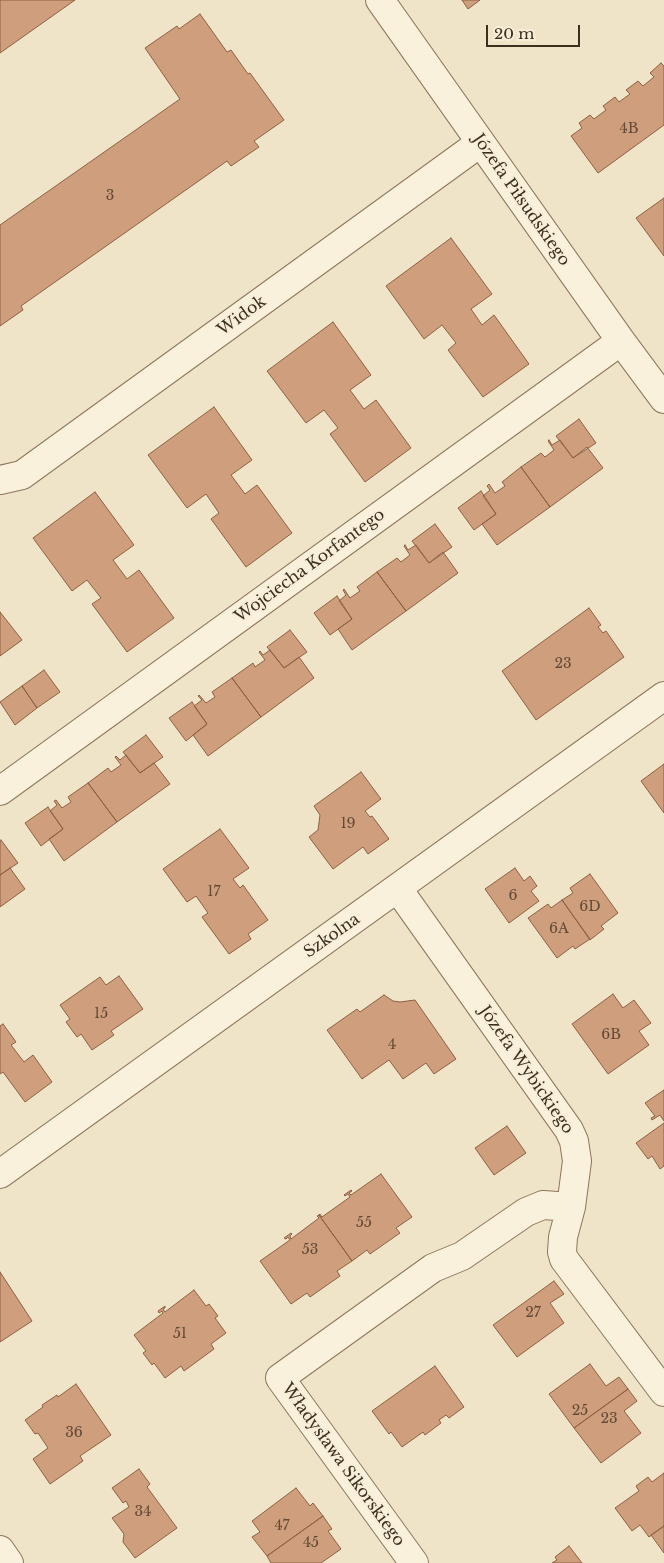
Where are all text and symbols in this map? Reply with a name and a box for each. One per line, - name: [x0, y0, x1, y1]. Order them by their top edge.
- scale bar: [489, 15, 583, 47]
- text: 20 m: [494, 24, 534, 43]
- house number: 4B: [620, 121, 638, 137]
- street label: Józefa Piłsudskiego: [468, 130, 574, 270]
- house number: 3: [106, 188, 114, 204]
- street label: Widok: [214, 292, 270, 340]
- street label: Wojciecha Korfantego: [231, 505, 389, 627]
- house number: 23: [554, 656, 572, 672]
- house number: 19: [340, 816, 356, 832]
- house number: 17: [207, 884, 221, 900]
- house number: 6: [508, 888, 518, 904]
- house number: 6D: [579, 899, 601, 915]
- street label: Szkolna: [300, 910, 364, 962]
- house number: 6A: [549, 921, 569, 937]
- street label: Józefa Wybickiego: [475, 1002, 577, 1138]
- house number: 15: [94, 1006, 108, 1022]
- house number: 6B: [601, 1027, 621, 1043]
- house number: 4: [388, 1037, 396, 1053]
- house number: 55: [356, 1215, 372, 1231]
- house number: 53: [302, 1242, 318, 1258]
- house number: 27: [525, 1305, 541, 1321]
- house number: 51: [173, 1326, 187, 1342]
- street label: Władysława Sikorskiego: [277, 1380, 409, 1550]
- house number: 25: [572, 1403, 588, 1419]
- house number: 23: [600, 1411, 618, 1427]
- house number: 36: [65, 1425, 83, 1441]
- house number: 34: [135, 1504, 151, 1520]
- house number: 47: [274, 1518, 290, 1534]
- house number: 45: [303, 1535, 319, 1551]

